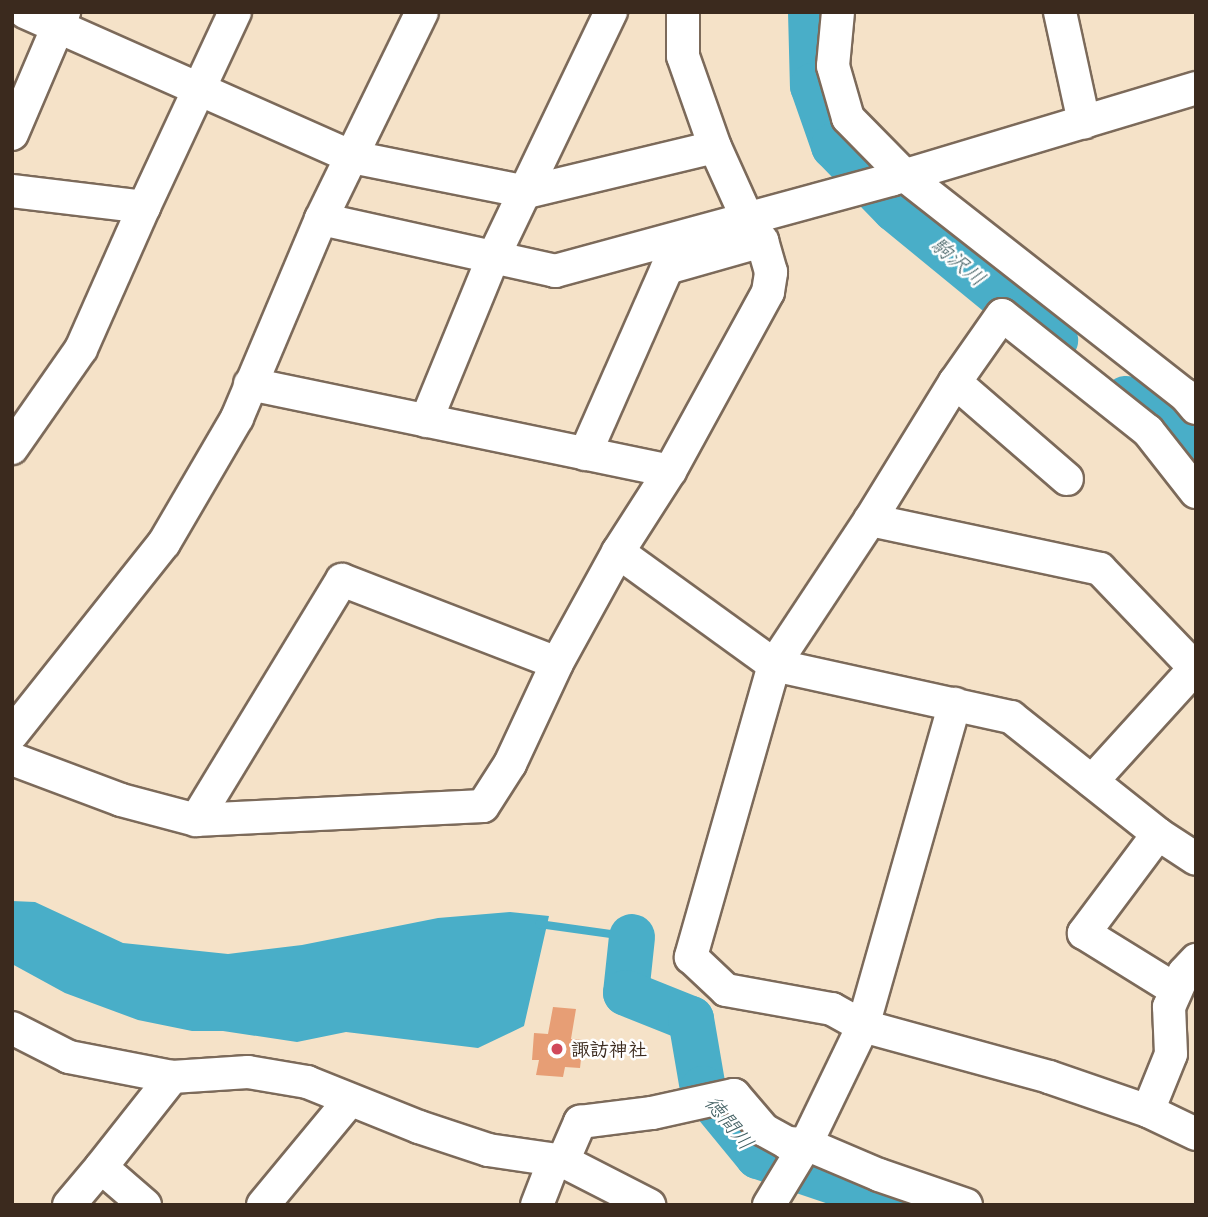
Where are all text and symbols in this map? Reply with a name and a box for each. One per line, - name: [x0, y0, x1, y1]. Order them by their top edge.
- water label: 駒沢川: [927, 231, 991, 291]
- place label: 諏訪神社: [571, 1038, 647, 1060]
- marker: 諏訪神社: [549, 1041, 565, 1057]
- water label: 徳間川: [700, 1090, 760, 1154]

